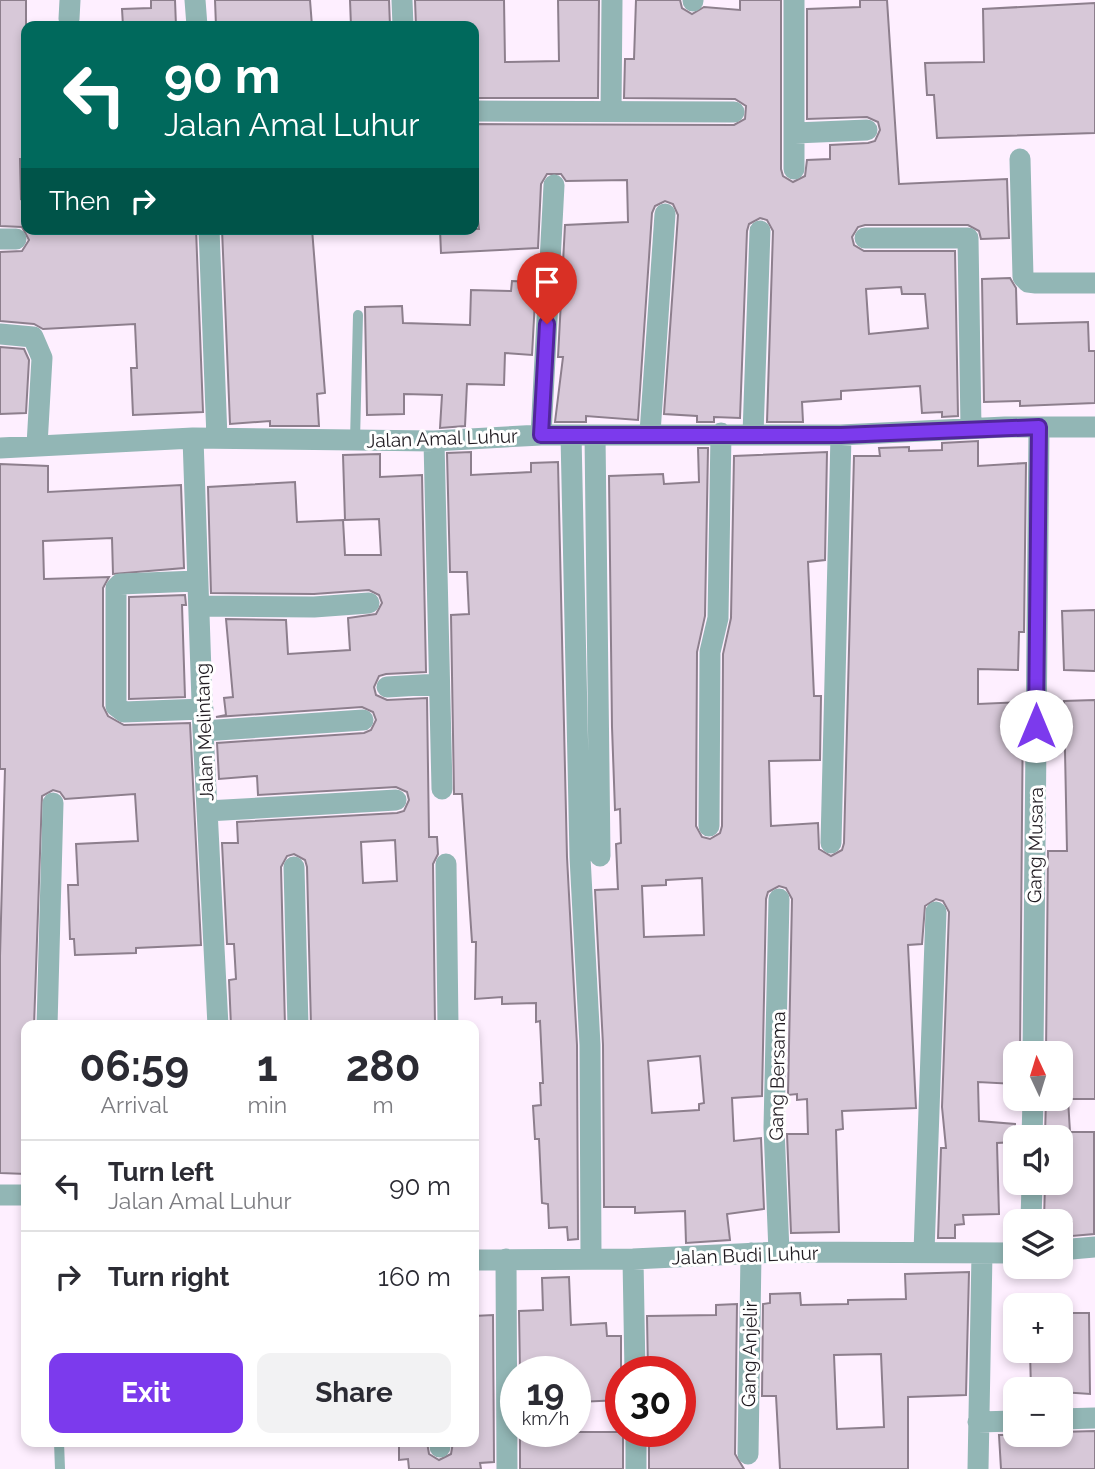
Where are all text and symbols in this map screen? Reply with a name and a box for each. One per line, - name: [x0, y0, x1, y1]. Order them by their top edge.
- text: 90 m: [164, 47, 280, 104]
- icon: left: [49, 49, 140, 140]
- text: Jalan Amal Luhur: [164, 106, 419, 143]
- icon: right: [124, 182, 162, 220]
- text: Then: [49, 186, 110, 216]
- pin: [517, 252, 577, 324]
- icon: arrive: [528, 263, 566, 301]
- street label: Jalan Amal Luhur: [366, 424, 518, 452]
- street label: Jalan Melintang: [191, 663, 217, 801]
- position arrow: [999, 689, 1073, 763]
- street label: Gang Musara: [1023, 787, 1047, 903]
- street label: Gang Bersama: [765, 1011, 789, 1141]
- north arrow: [1003, 1041, 1073, 1111]
- map controls: [1003, 1041, 1073, 1447]
- text: 06:59: [79, 1042, 189, 1091]
- text: 1: [257, 1042, 278, 1091]
- text: 280: [346, 1042, 421, 1091]
- text: Arrival: [101, 1091, 168, 1118]
- text: min: [248, 1091, 287, 1118]
- text: m: [373, 1091, 394, 1118]
- button: sound: [1003, 1125, 1073, 1195]
- text: Turn left: [108, 1157, 214, 1187]
- icon: left: [49, 1167, 87, 1205]
- text: 90 m: [389, 1171, 451, 1201]
- text: Jalan Amal Luhur: [108, 1187, 292, 1214]
- button: layers: [1003, 1209, 1073, 1279]
- street label: Jalan Budi Luhur: [671, 1241, 819, 1269]
- icon: right: [49, 1258, 87, 1296]
- text: Turn right: [108, 1262, 229, 1292]
- text: 160 m: [378, 1262, 451, 1292]
- button: +: [1003, 1293, 1073, 1363]
- street label: Gang Anjelir: [737, 1300, 761, 1407]
- button: Exit: [49, 1353, 243, 1433]
- button: Share: [257, 1353, 451, 1433]
- speed limit sign: 30: [605, 1356, 696, 1447]
- text: 19: [527, 1372, 564, 1413]
- button: −: [1003, 1377, 1073, 1447]
- text: km/h: [522, 1408, 569, 1429]

